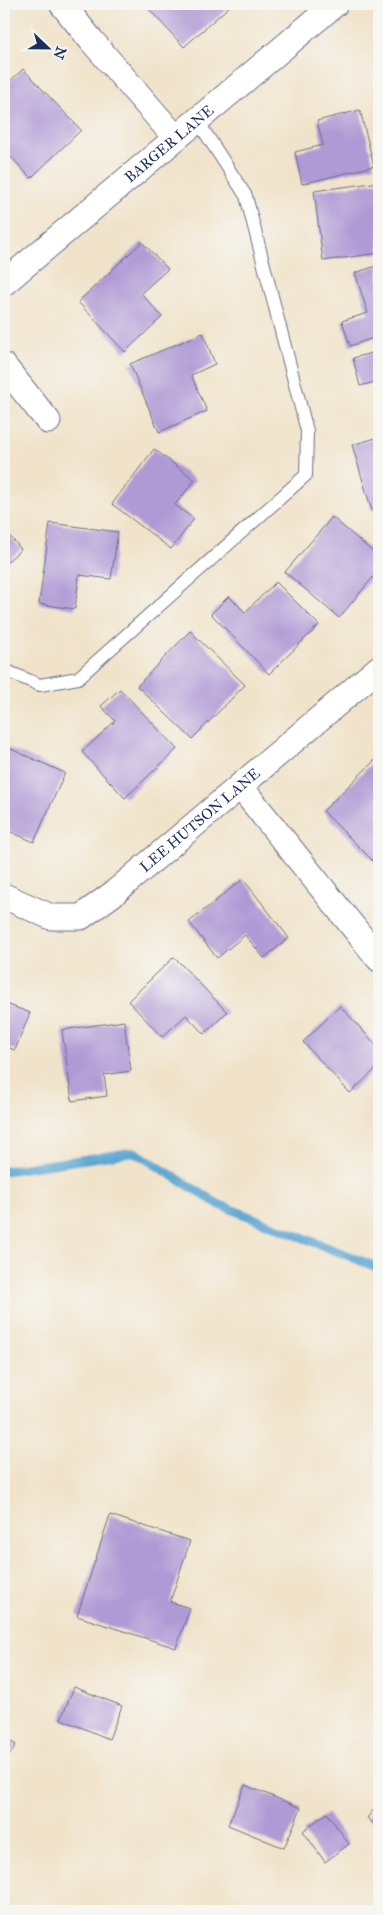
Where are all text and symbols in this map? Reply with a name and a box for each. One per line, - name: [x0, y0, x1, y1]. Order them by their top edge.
- north arrow: [22, 22, 72, 72]
- text: N: [49, 44, 70, 61]
- street label: BARGER LANE: [121, 101, 218, 186]
- street label: LEE HUTSON LANE: [136, 764, 264, 876]

